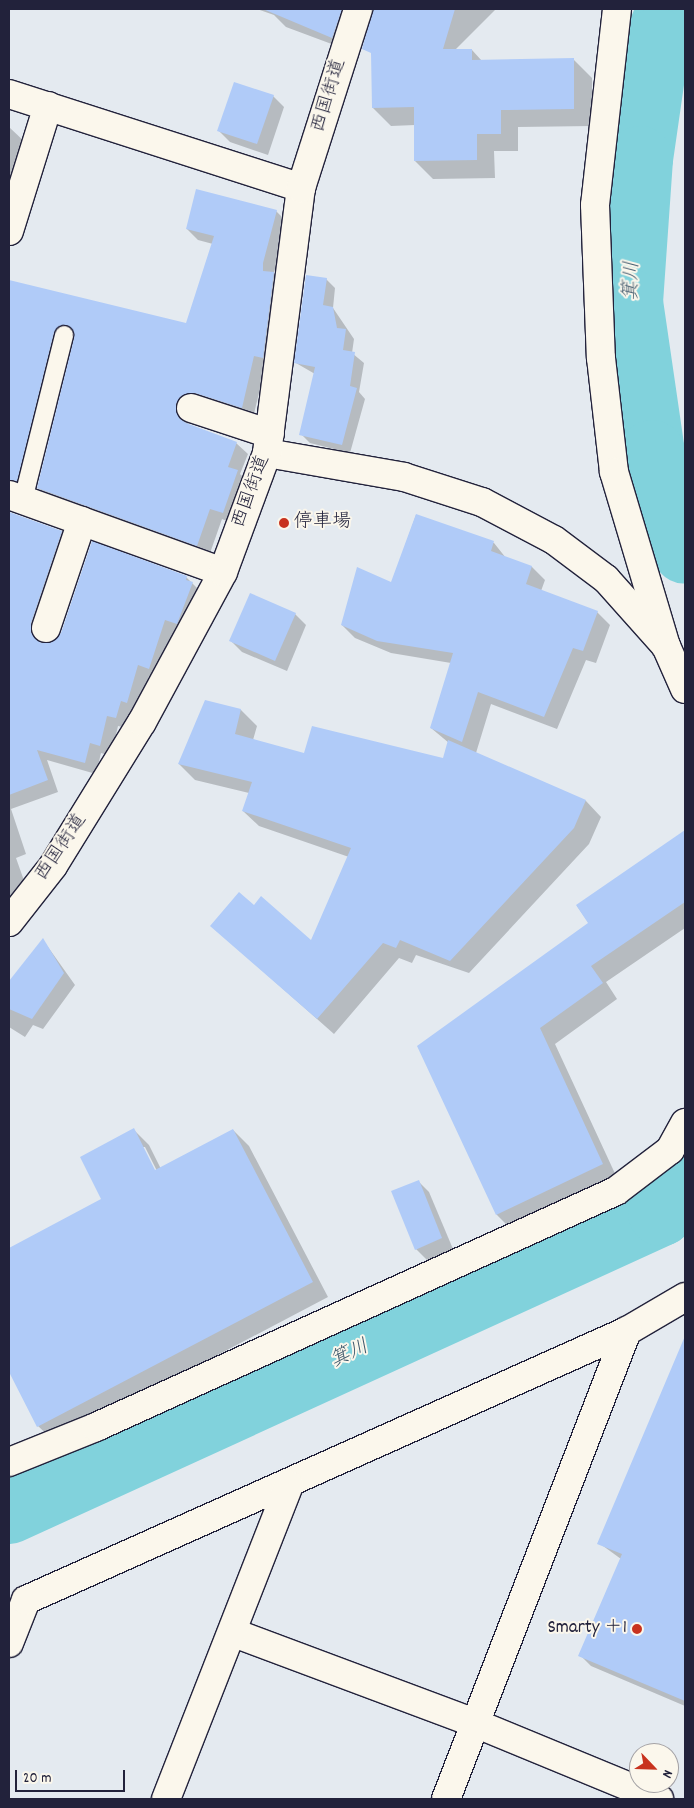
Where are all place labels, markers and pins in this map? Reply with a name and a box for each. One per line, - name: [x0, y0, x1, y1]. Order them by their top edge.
- place label: 停車場: [294, 512, 351, 534]
- marker: 停車場: [278, 517, 290, 529]
- place label: Smarty ＋1: [547, 1618, 627, 1640]
- marker: Smarty ＋1: [631, 1623, 643, 1635]

